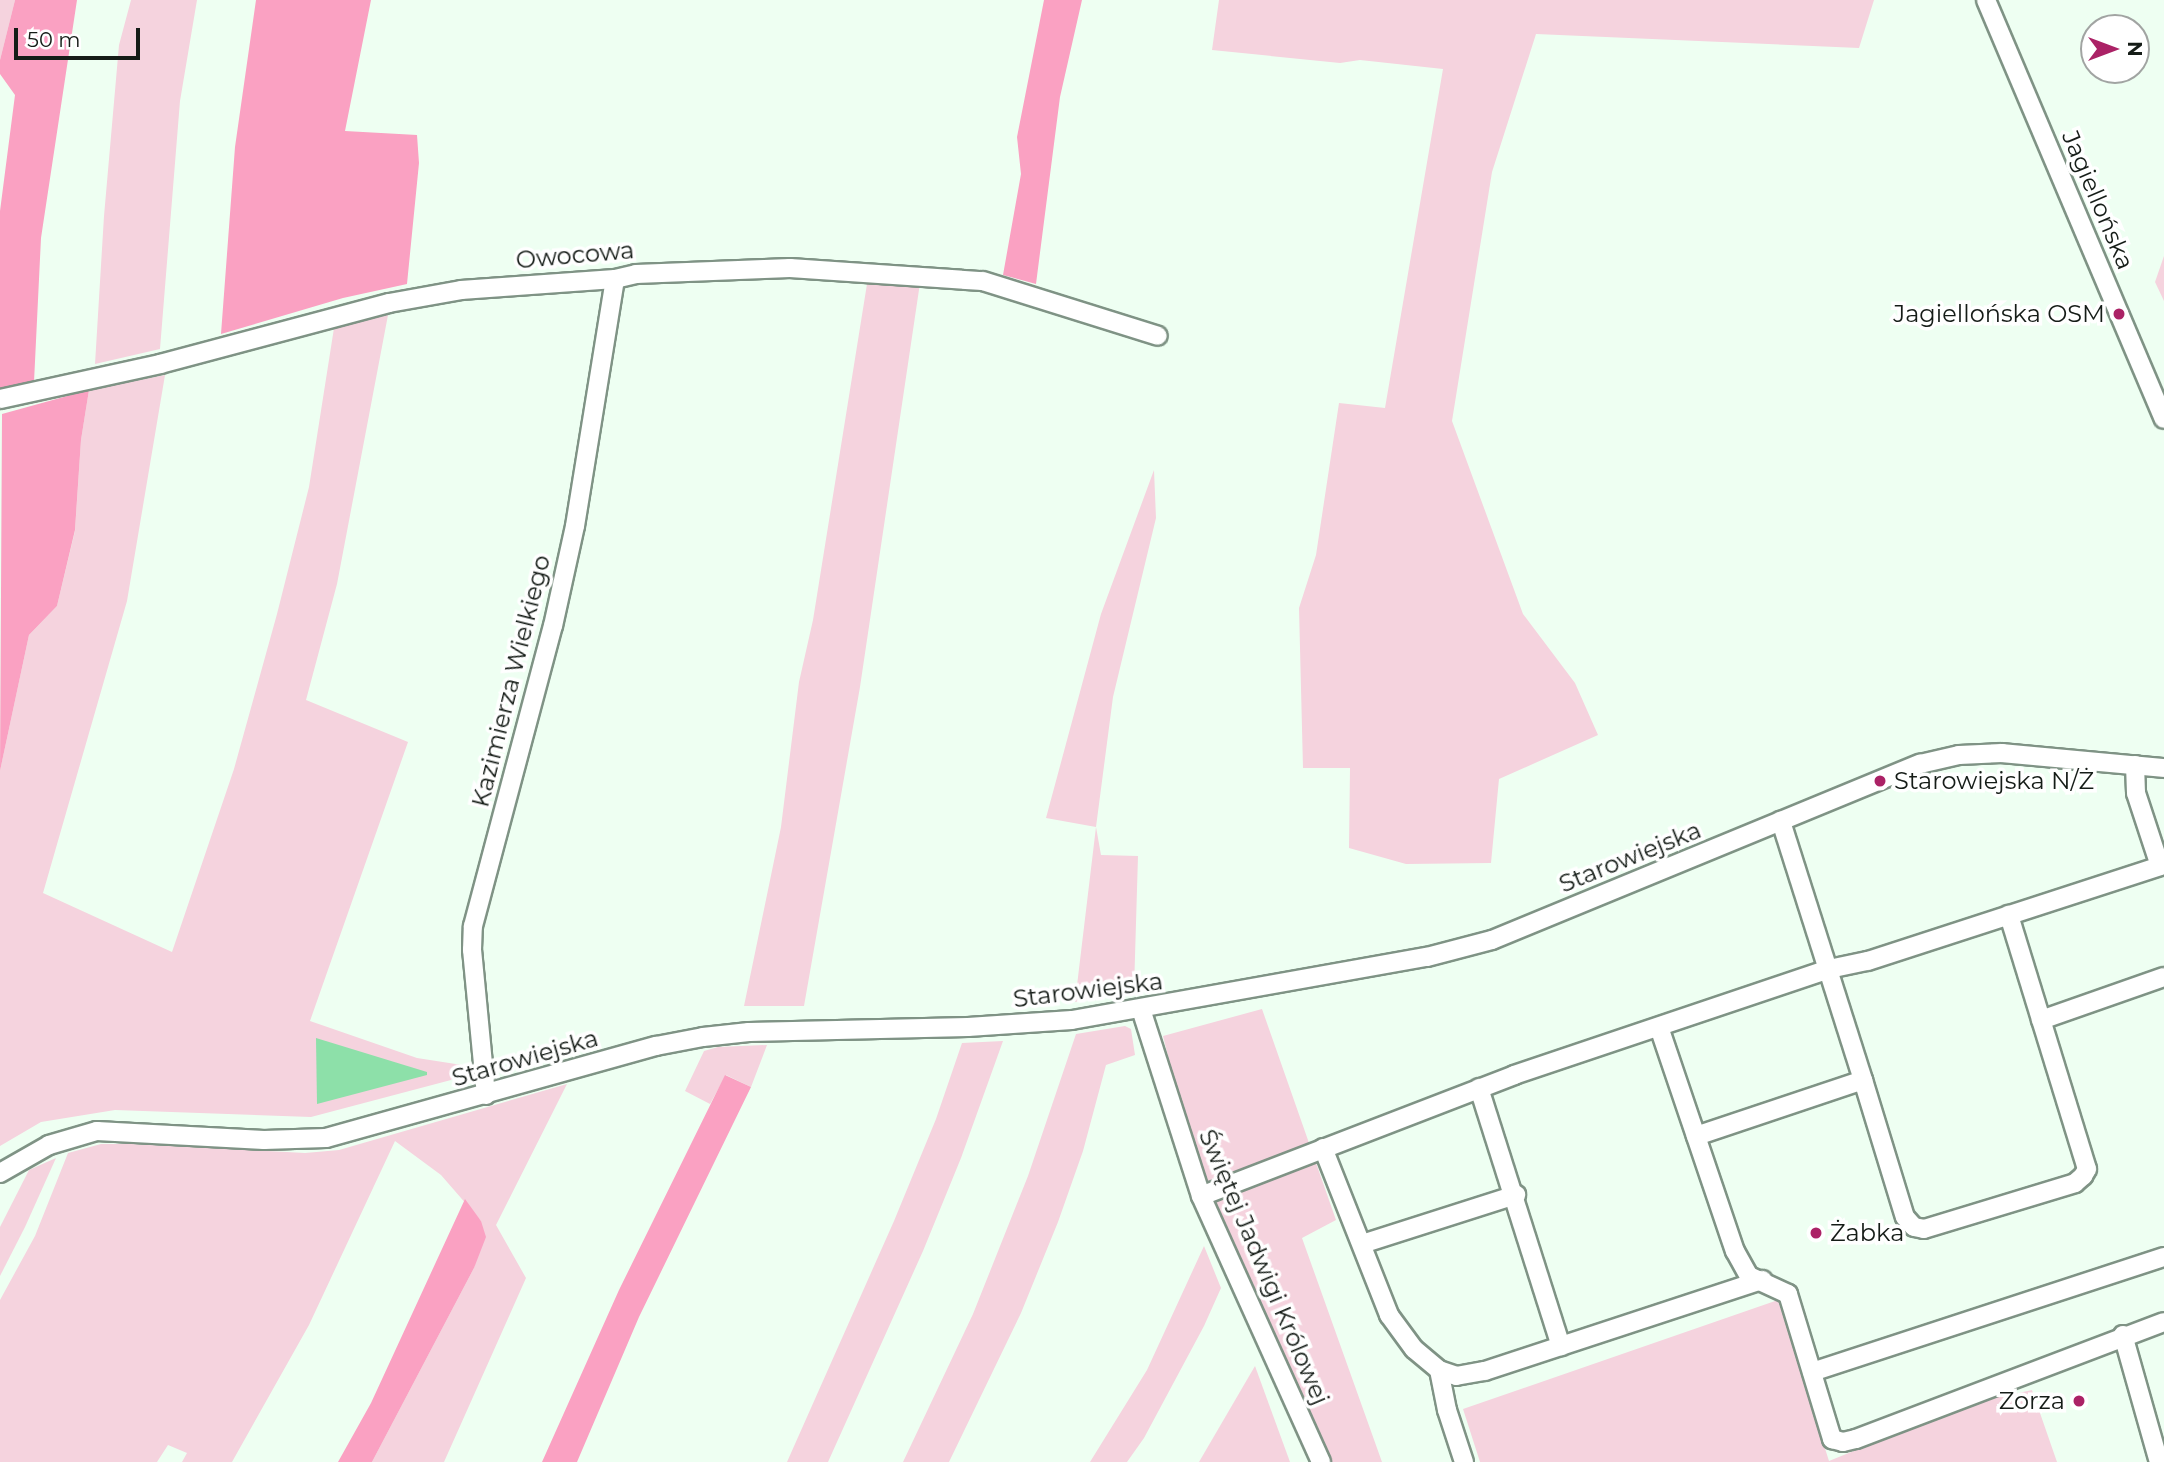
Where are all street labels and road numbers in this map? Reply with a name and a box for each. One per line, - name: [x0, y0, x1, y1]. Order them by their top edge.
- street label: Jagiellońska: [2056, 126, 2140, 274]
- street label: Owocowa: [515, 235, 635, 275]
- street label: Kazimierza Wielkiego: [466, 552, 556, 810]
- street label: Starowiejska: [1555, 815, 1705, 899]
- street label: Starowiejska: [1011, 967, 1165, 1013]
- street label: Starowiejska: [449, 1023, 601, 1093]
- street label: Świętej Jadwigi Królowej: [1193, 1125, 1335, 1409]

